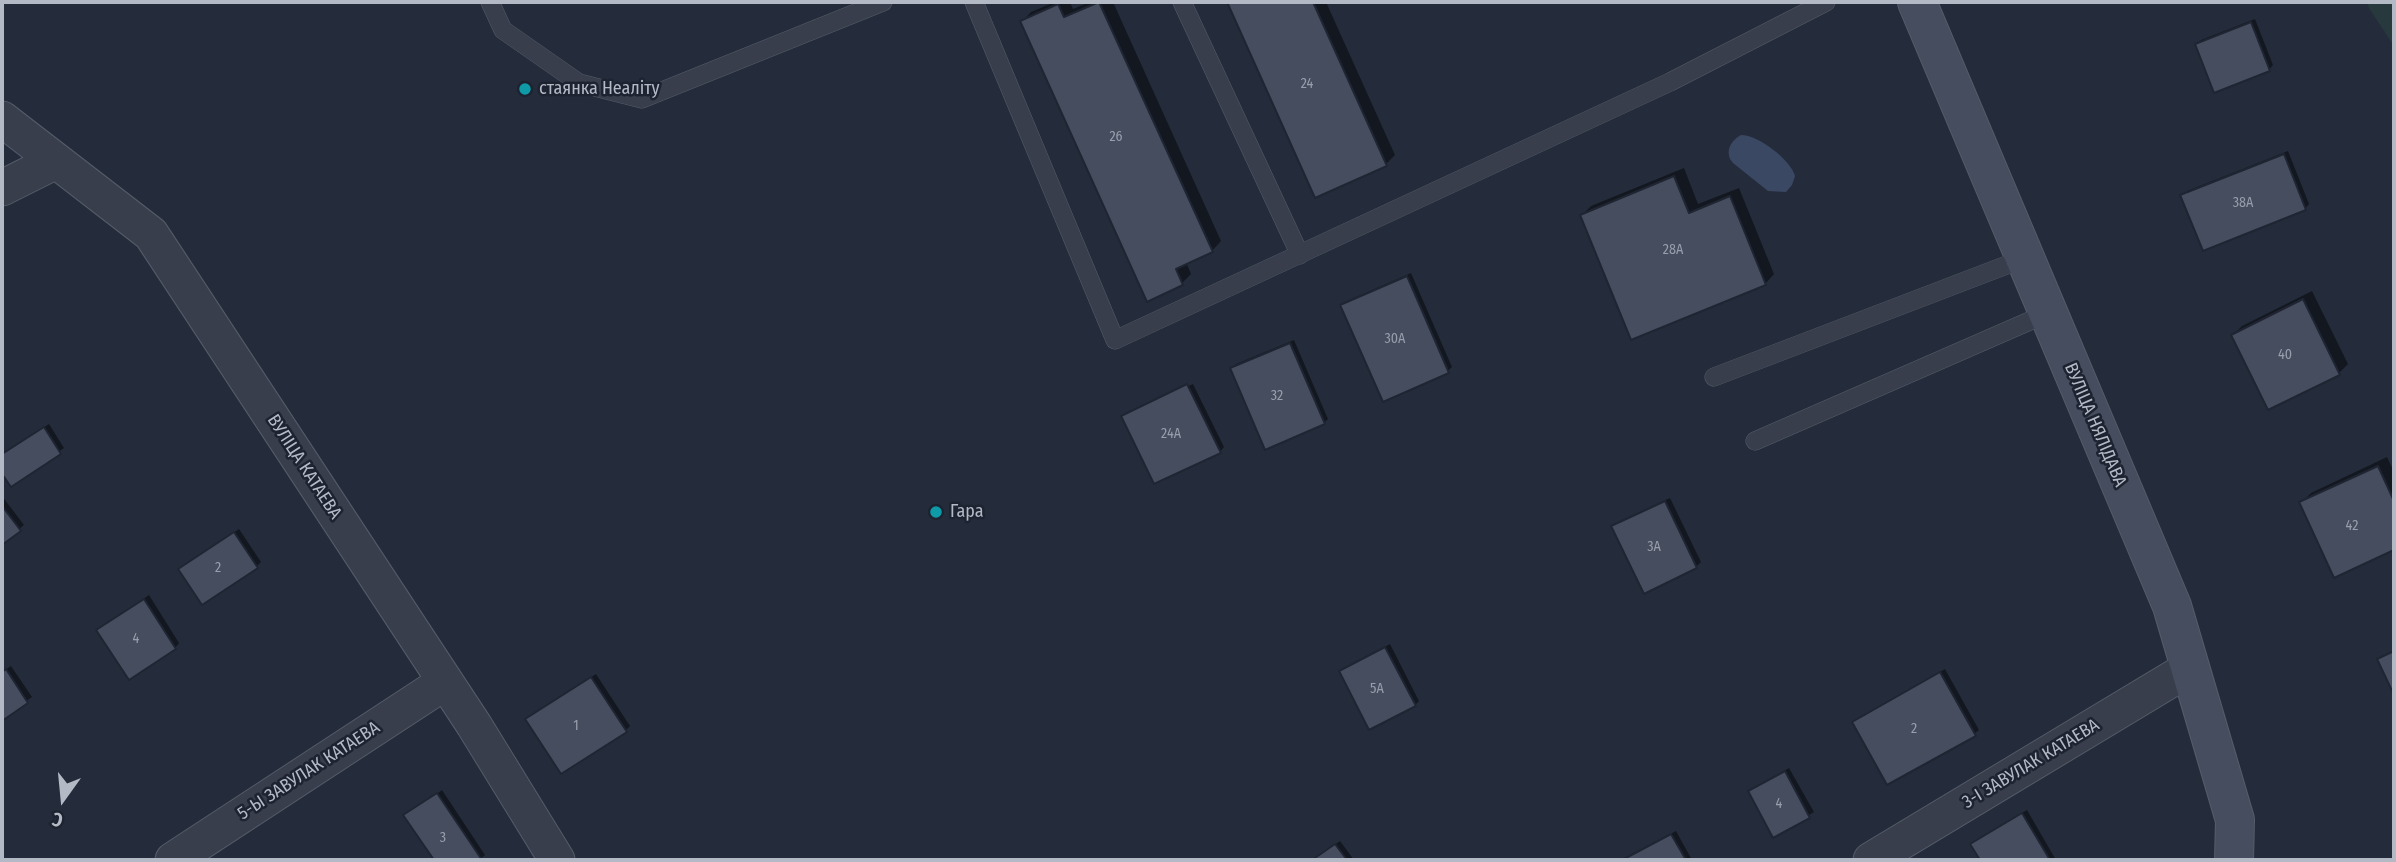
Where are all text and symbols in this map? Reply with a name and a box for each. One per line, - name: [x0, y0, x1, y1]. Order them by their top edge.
- house number: 24: [1301, 76, 1313, 92]
- place label: стаянка Неаліту: [539, 78, 660, 100]
- marker: стаянка Неаліту: [517, 81, 533, 97]
- house number: 26: [1109, 129, 1123, 145]
- house number: 38А: [2233, 195, 2253, 211]
- house number: 28А: [1663, 242, 1683, 258]
- house number: 30А: [1385, 331, 1405, 347]
- house number: 40: [2278, 347, 2292, 363]
- street label: ВУЛІЦА НЯЛІДАВА: [2059, 360, 2131, 490]
- house number: 32: [1271, 388, 1283, 404]
- street label: ВУЛІЦА КАТАЕВА: [262, 411, 346, 523]
- house number: 24А: [1161, 426, 1181, 442]
- place label: Гара: [950, 501, 984, 523]
- marker: Гара: [928, 504, 944, 520]
- house number: 42: [2346, 518, 2358, 534]
- house number: 3А: [1647, 539, 1661, 555]
- house number: 2: [215, 560, 221, 576]
- house number: 4: [133, 631, 139, 647]
- house number: 5А: [1370, 681, 1384, 697]
- street label: 3-І ЗАВУЛАК КАТАЕВА: [1959, 715, 2103, 813]
- street label: 5-Ы ЗАВУЛАК КАТАЕВА: [234, 717, 384, 825]
- house number: 1: [573, 718, 579, 734]
- house number: 2: [1911, 721, 1917, 737]
- north arrow: [28, 764, 98, 834]
- house number: 4: [1776, 796, 1782, 812]
- text: С: [50, 807, 65, 832]
- house number: 3: [440, 830, 446, 846]

